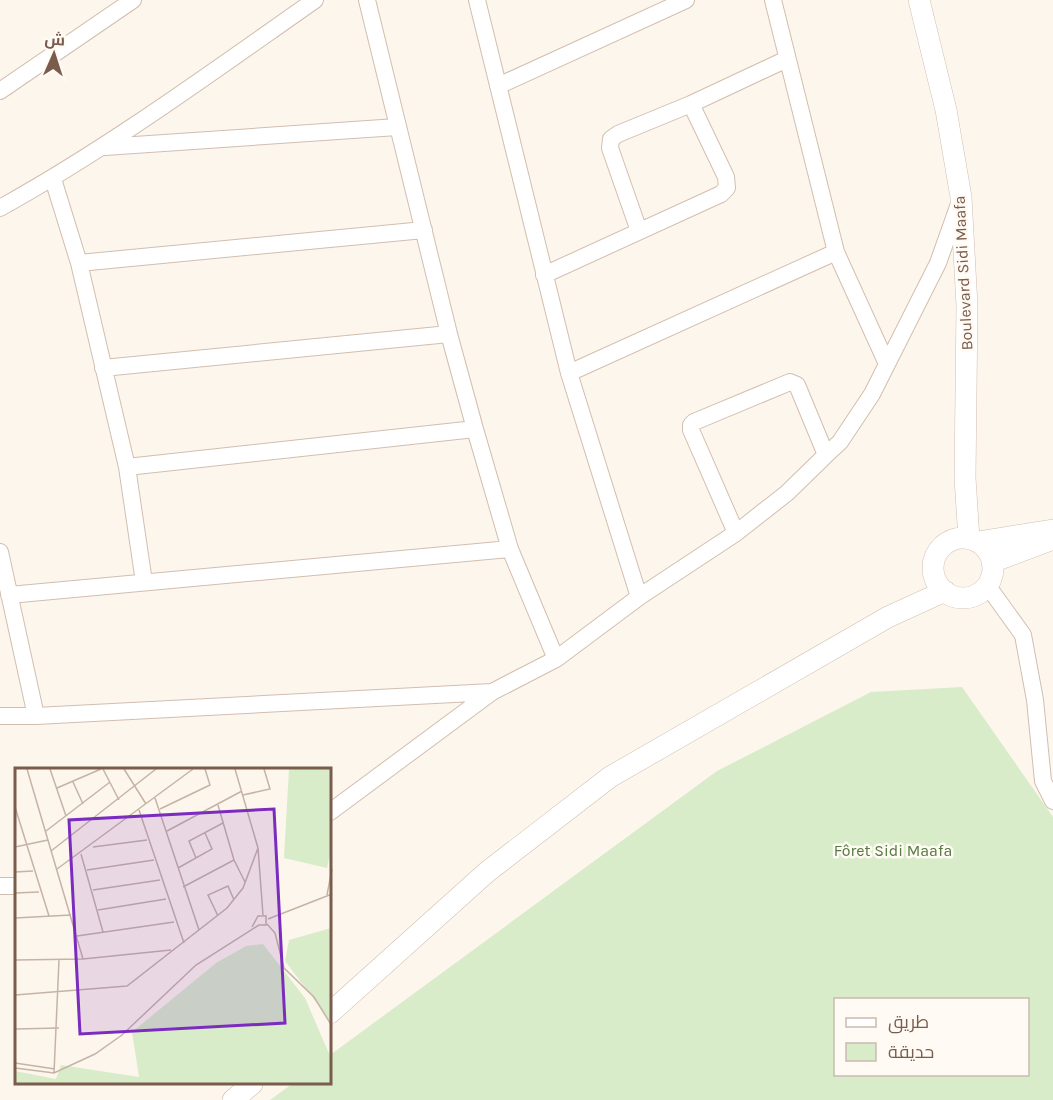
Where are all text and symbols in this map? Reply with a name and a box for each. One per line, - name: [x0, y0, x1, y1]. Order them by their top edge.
- north arrow: [24, 24, 84, 84]
- text: ش: [44, 29, 66, 50]
- street label: Boulevard Sidi Maafa: [949, 195, 977, 351]
- inset map: [15, 768, 332, 1085]
- park label: Fôret Sidi Maafa: [834, 841, 952, 860]
- legend: [834, 998, 1029, 1076]
- text: طريق: [888, 1011, 929, 1034]
- text: حديقة: [888, 1041, 934, 1063]

